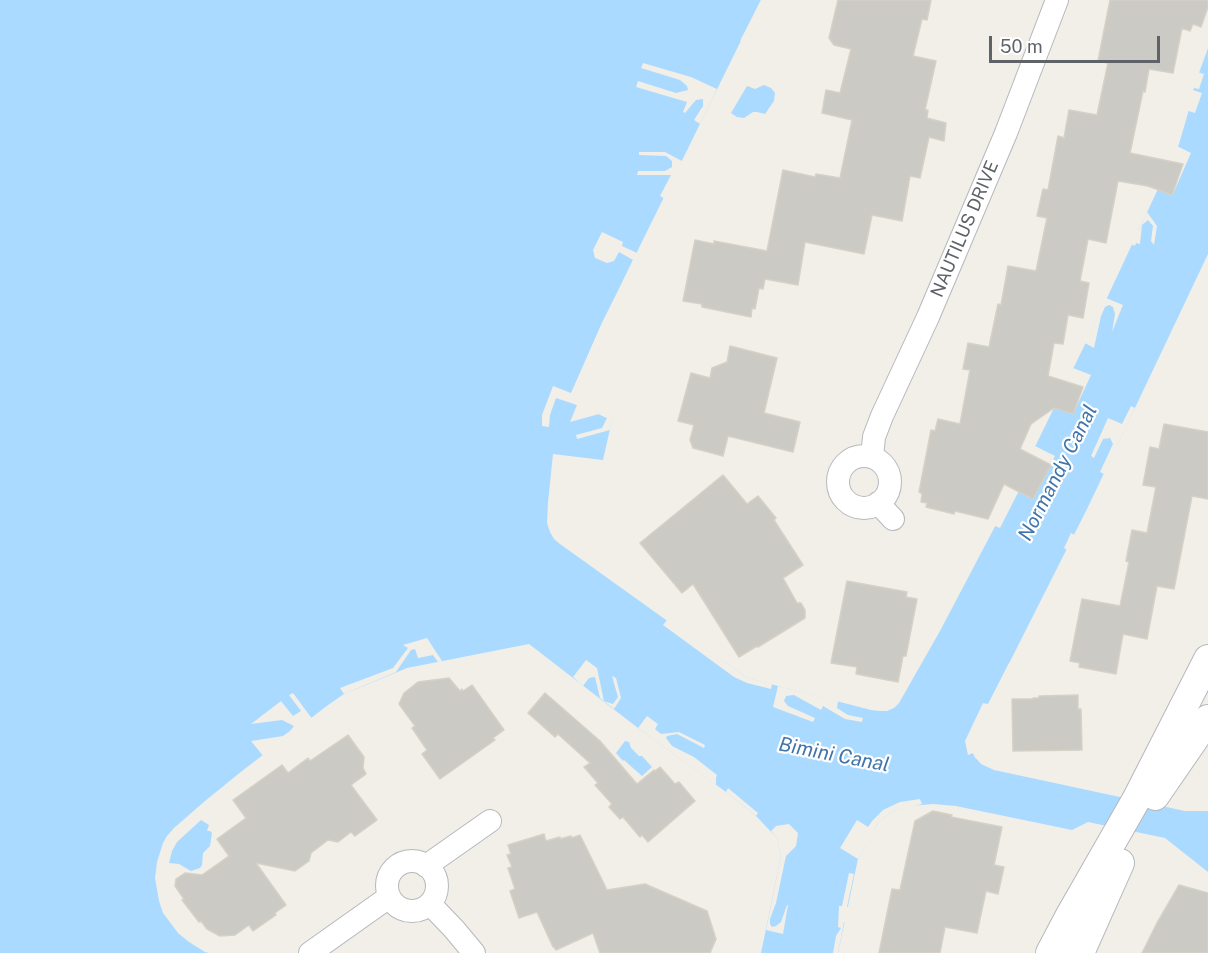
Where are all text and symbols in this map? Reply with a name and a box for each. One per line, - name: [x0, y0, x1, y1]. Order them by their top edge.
- scale bar: [992, 24, 1163, 62]
- text: 50 m: [1000, 36, 1043, 57]
- street label: NAUTILUS DRIVE: [927, 158, 1003, 300]
- water label: Normandy Canal: [1013, 401, 1103, 545]
- water label: Bimini Canal: [777, 733, 891, 777]

